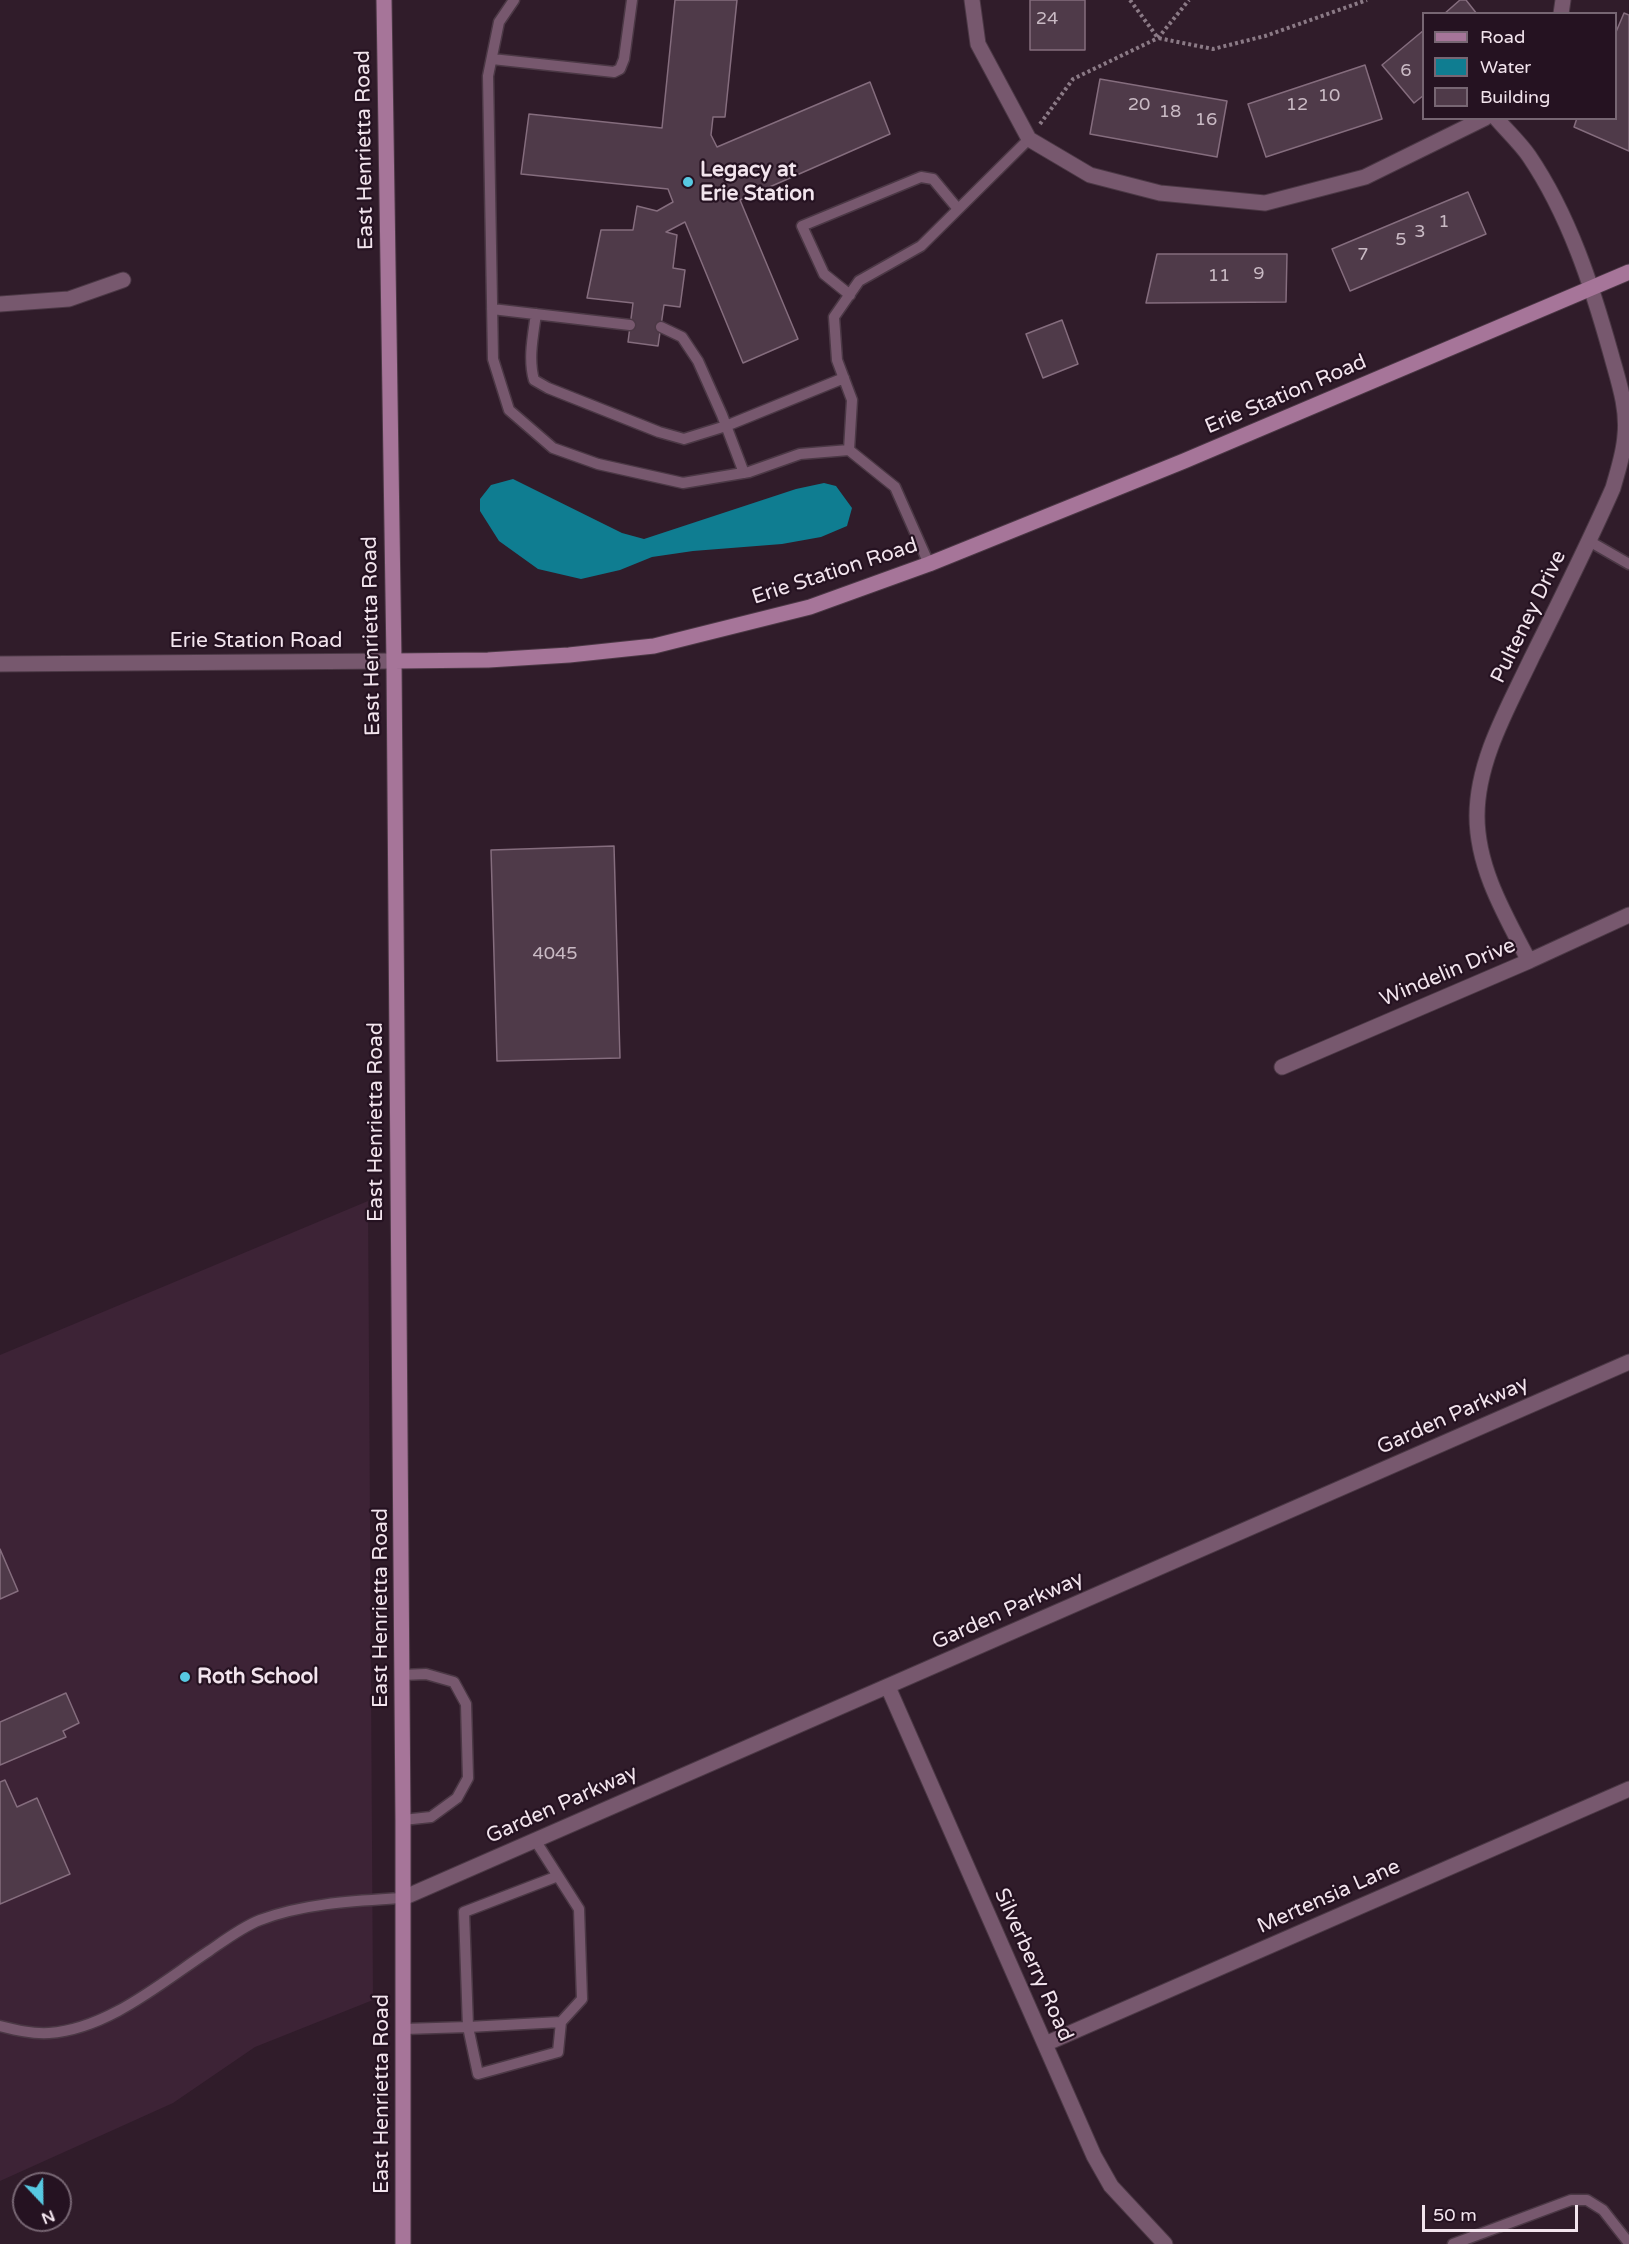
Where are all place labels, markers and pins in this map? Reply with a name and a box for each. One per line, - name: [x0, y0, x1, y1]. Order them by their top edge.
- place label: Legacy at Erie Station: [700, 157, 815, 207]
- marker: Legacy at Erie Station: [681, 175, 695, 189]
- place label: Roth School: [197, 1664, 319, 1690]
- marker: Roth School: [178, 1670, 192, 1684]

